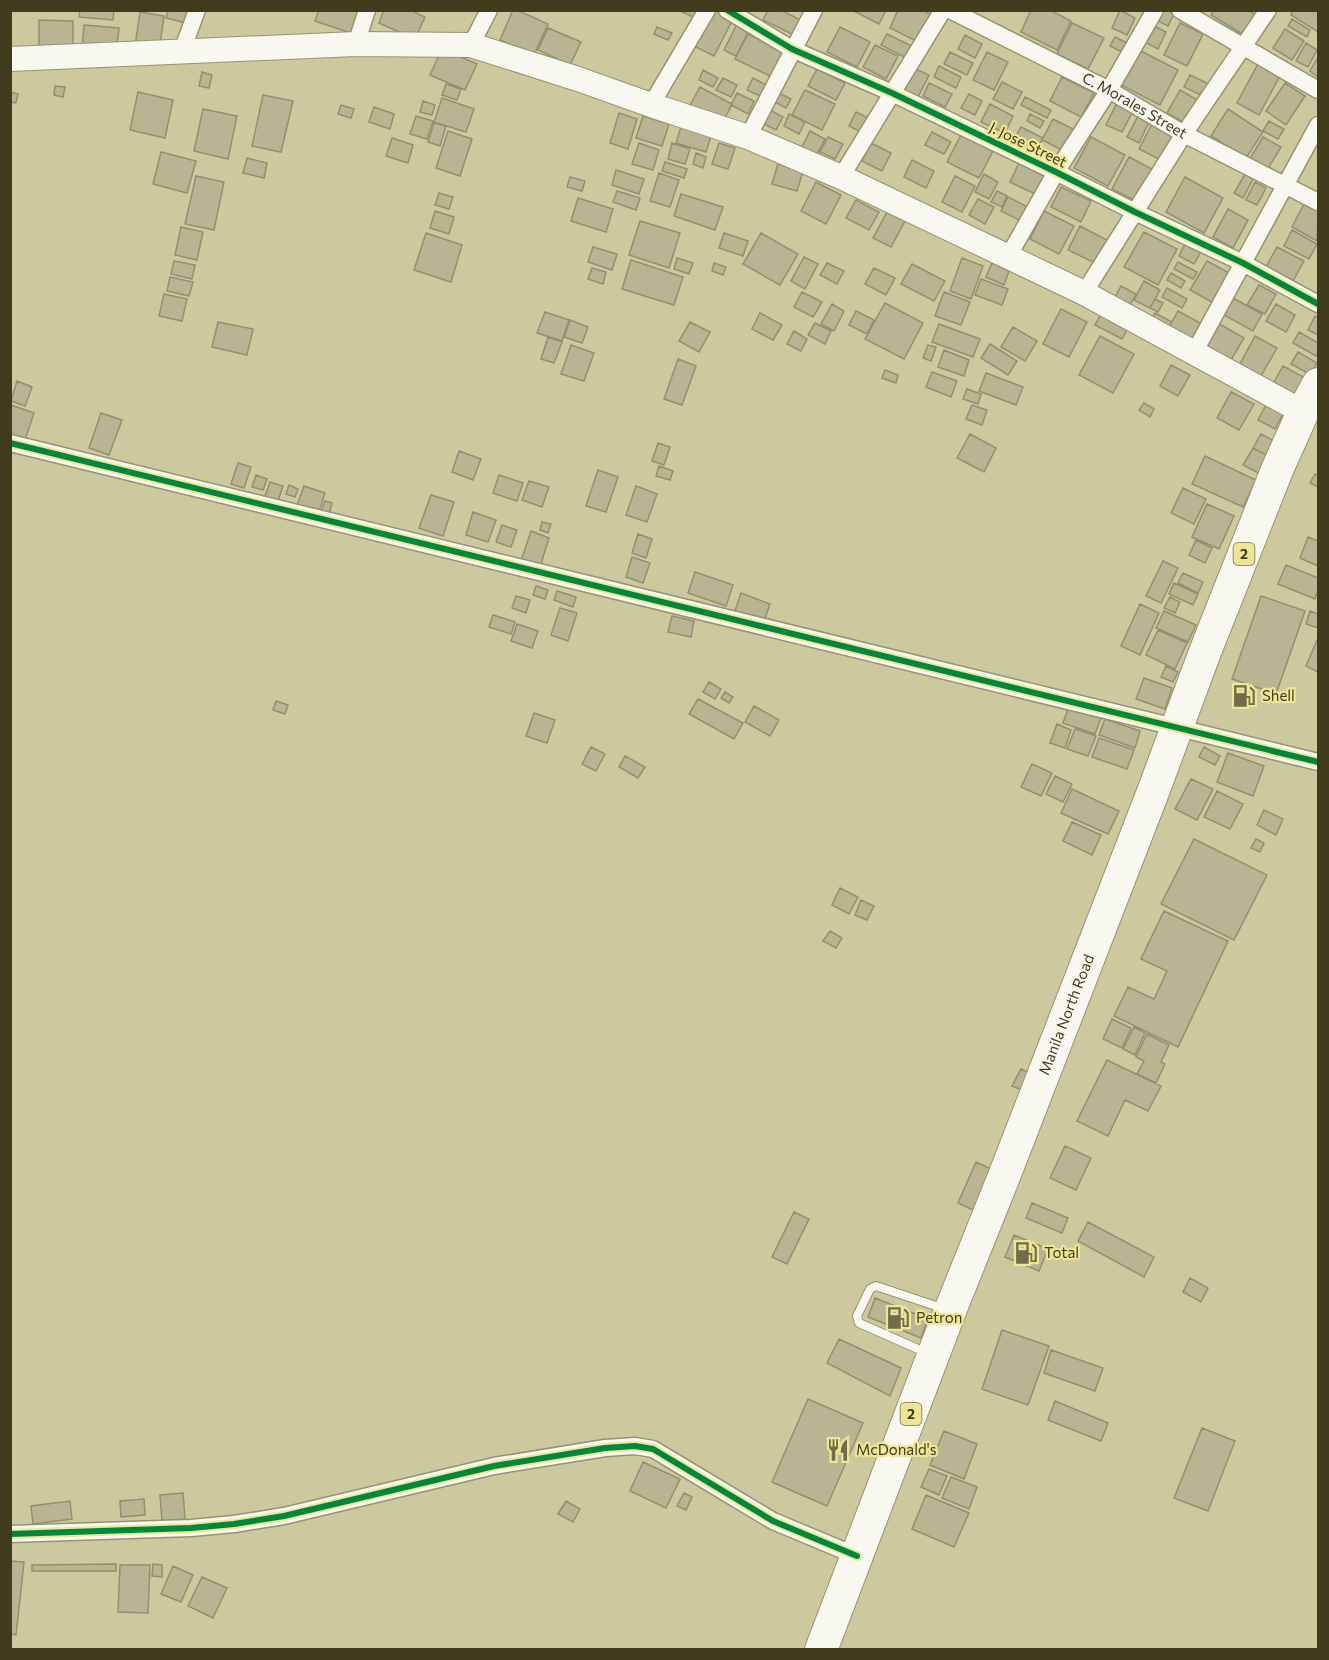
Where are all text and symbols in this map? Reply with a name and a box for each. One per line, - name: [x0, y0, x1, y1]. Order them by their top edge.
- street label: C. Morales Street: [1080, 68, 1191, 142]
- street label: J. Jose Street: [987, 118, 1070, 171]
- road number: 2: [1234, 543, 1254, 565]
- fuel station icon: Shell: [1231, 683, 1257, 709]
- place label: Shell: [1262, 686, 1295, 704]
- street label: Manila North Road: [1034, 952, 1097, 1077]
- fuel station icon: Total: [1013, 1240, 1039, 1266]
- place label: Total: [1044, 1243, 1079, 1261]
- fuel station icon: Petron: [885, 1305, 911, 1331]
- place label: Petron: [916, 1308, 962, 1326]
- road number: 2: [900, 1403, 922, 1425]
- restaurant icon: McDonald's: [825, 1437, 851, 1463]
- place label: McDonald's: [856, 1440, 937, 1458]

